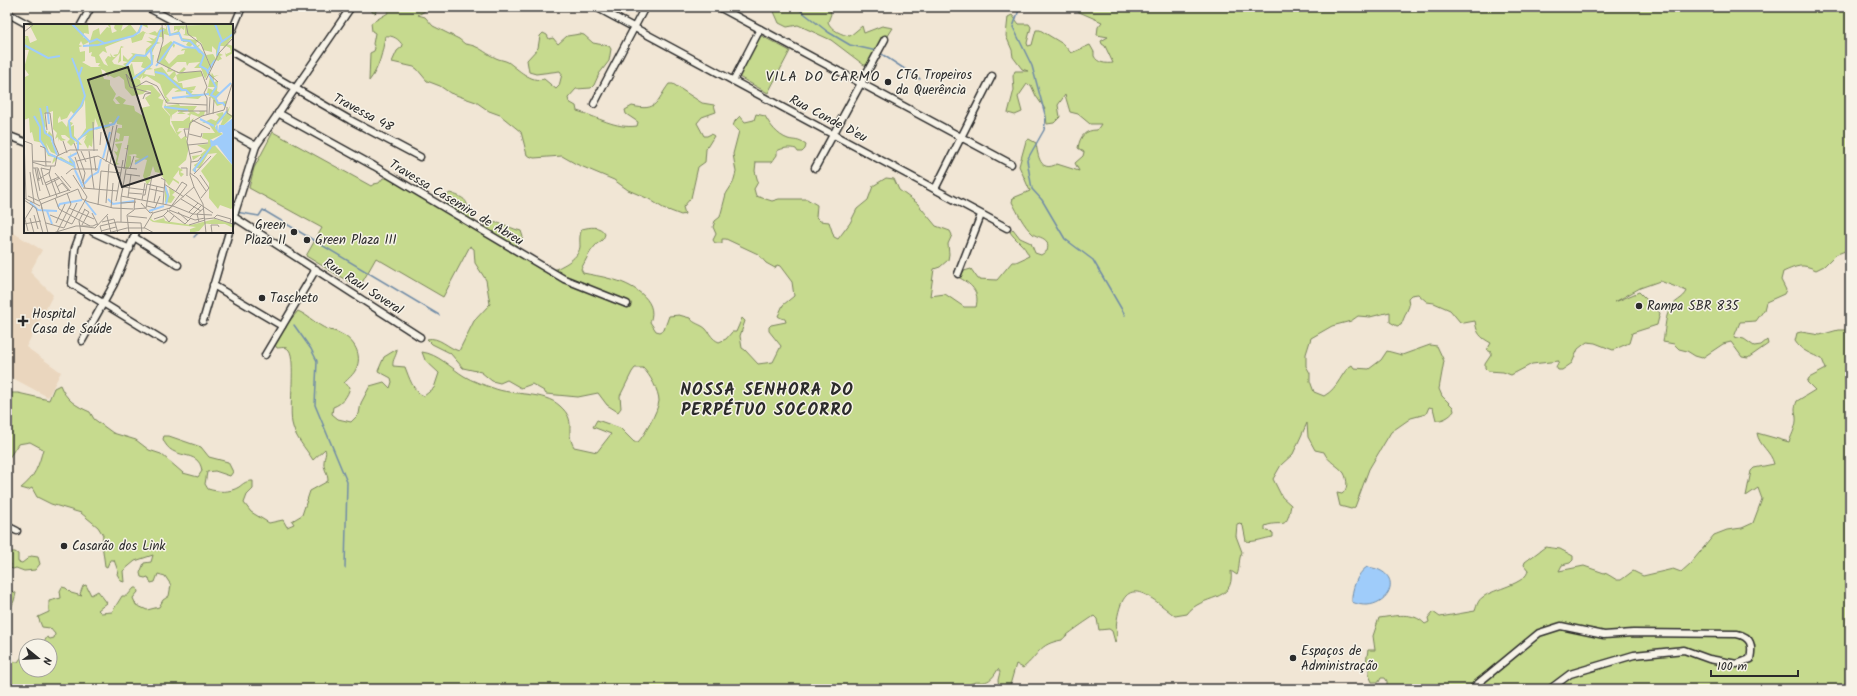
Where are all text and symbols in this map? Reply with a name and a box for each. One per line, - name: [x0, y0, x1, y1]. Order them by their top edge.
- inset map: [24, 24, 233, 233]
- place label: CTG Tropeiros da Querência: [896, 65, 972, 101]
- district label: VILA DO CARMO: [766, 66, 880, 88]
- marker: CTG Tropeiros da Querência: [883, 77, 893, 87]
- street label: Travessa 48: [329, 88, 397, 138]
- street label: Rua Conde D'eu: [785, 90, 871, 149]
- street label: Travessa Casemiro de Abreu: [385, 154, 528, 252]
- place label: Green Plaza II: [245, 215, 286, 251]
- marker: Green Plaza II: [289, 227, 299, 237]
- place label: Green Plaza III: [315, 230, 397, 251]
- marker: Green Plaza III: [302, 235, 312, 245]
- street label: Rua Raul Soveral: [319, 253, 407, 321]
- place label: Tascheto: [270, 288, 318, 309]
- marker: Tascheto: [257, 293, 267, 303]
- place label: Rampa SBR 835: [1647, 296, 1740, 317]
- marker: Rampa SBR 835: [1634, 301, 1644, 311]
- place label: Hospital Casa de Saúde: [32, 304, 112, 340]
- marker: Hospital Casa de Saúde: [17, 315, 29, 327]
- district label: NOSSA SENHORA DO PERPÉTUO SOCORRO: [680, 377, 854, 424]
- place label: Casarão dos Link: [72, 536, 166, 557]
- marker: Casarão dos Link: [59, 541, 69, 551]
- north arrow: [18, 638, 58, 678]
- place label: Espaços de Administração: [1301, 641, 1378, 677]
- scale bar: [1711, 652, 1798, 678]
- marker: Espaços de Administração: [1288, 653, 1298, 663]
- text: N: [37, 655, 56, 667]
- text: 100 m: [1717, 657, 1748, 676]

